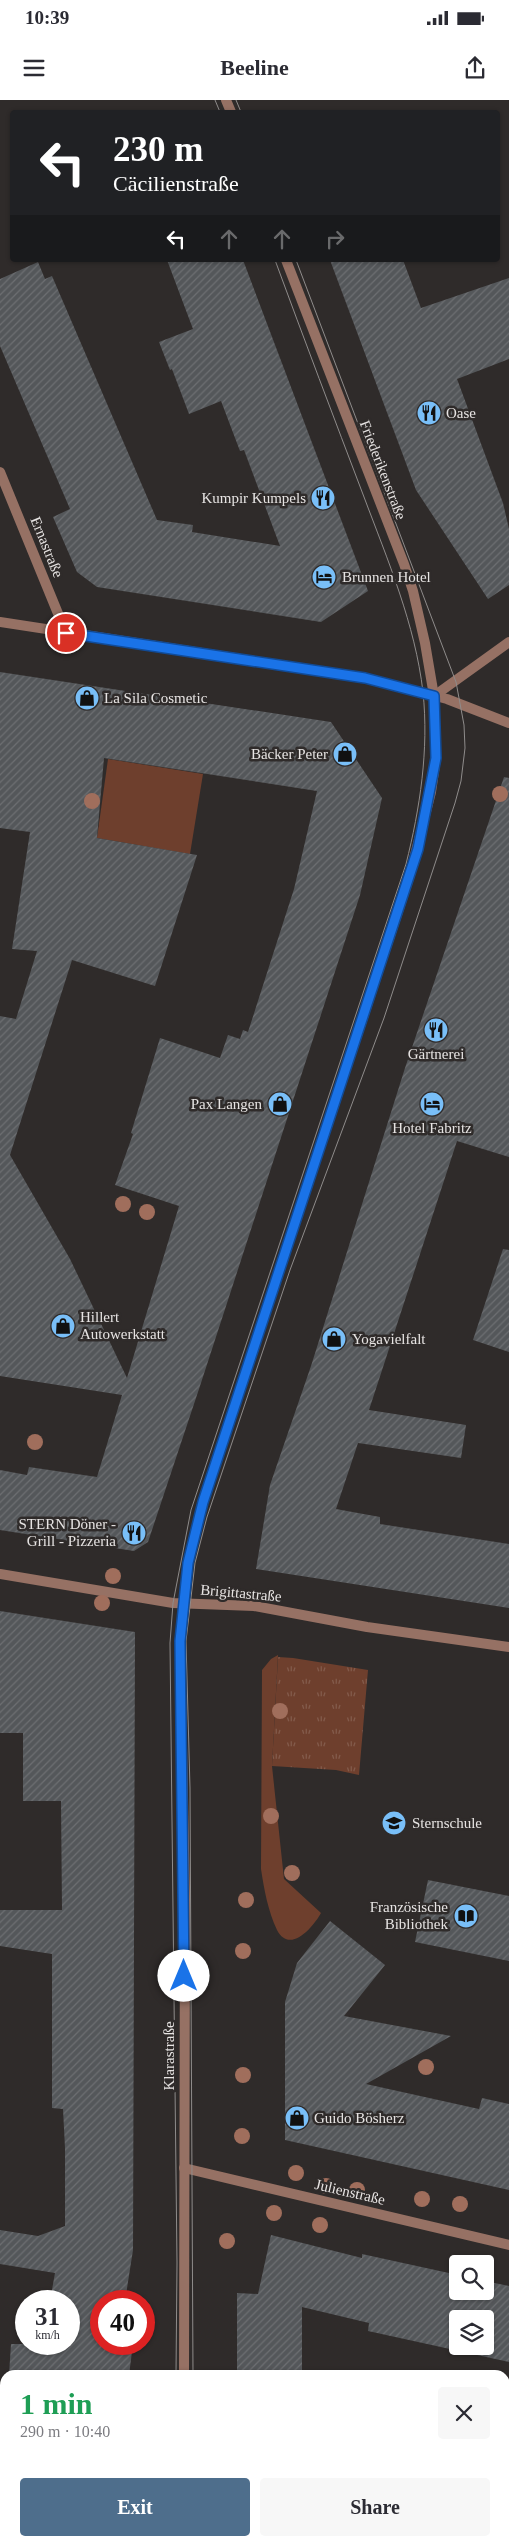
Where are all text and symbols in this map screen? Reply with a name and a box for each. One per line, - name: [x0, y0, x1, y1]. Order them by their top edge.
- text: 10:39: [25, 7, 69, 28]
- icon: menu: [20, 54, 48, 82]
- icon: share: [461, 54, 489, 82]
- text: Beeline: [220, 55, 289, 80]
- icon: left: [30, 130, 95, 195]
- text: 230 m: [113, 130, 203, 169]
- text: Cäcilienstraße: [113, 171, 239, 196]
- icon: left: [162, 225, 190, 253]
- icon: ahead: [215, 225, 243, 253]
- icon: ahead: [268, 225, 296, 253]
- icon: right: [321, 225, 349, 253]
- restaurant icon: Oase: [416, 400, 442, 426]
- place label: Oase: [446, 405, 476, 421]
- street label: Friederikenstraße: [357, 418, 409, 522]
- restaurant icon: Kumpir Kumpels: [310, 485, 336, 511]
- place label: Kumpir Kumpels: [201, 490, 306, 506]
- street label: Ernastraße: [28, 514, 67, 580]
- hotel icon: Brunnen Hotel: [311, 564, 337, 590]
- place label: Brunnen Hotel: [342, 569, 431, 585]
- pin: [45, 612, 87, 654]
- icon: arrive: [52, 619, 80, 647]
- shop icon: La Sila Cosmetic: [74, 685, 100, 711]
- place label: La Sila Cosmetic: [104, 690, 208, 706]
- shop icon: Bäcker Peter: [332, 741, 358, 767]
- place label: Bäcker Peter: [251, 746, 328, 762]
- restaurant icon: Gärtnerei: [423, 1017, 449, 1043]
- place label: Gärtnerei: [408, 1046, 464, 1062]
- shop icon: Pax Langen: [267, 1091, 293, 1117]
- hotel icon: Hotel Fabritz: [419, 1091, 445, 1117]
- place label: Pax Langen: [191, 1096, 262, 1112]
- place label: Hotel Fabritz: [392, 1120, 472, 1136]
- place label: Hillert Autowerkstatt: [80, 1309, 166, 1342]
- shop icon: Hillert Autowerkstatt: [50, 1313, 76, 1339]
- shop icon: Yogavielfalt: [321, 1326, 347, 1352]
- place label: Yogavielfalt: [352, 1331, 426, 1347]
- place label: STERN Döner - Grill - Pizzeria: [19, 1516, 116, 1549]
- restaurant icon: STERN Döner - Grill - Pizzeria: [121, 1520, 147, 1546]
- street label: Brigittastraße: [200, 1581, 283, 1605]
- school or university icon: Sternschule: [381, 1810, 407, 1836]
- place label: Sternschule: [412, 1815, 482, 1831]
- place label: Französische Bibliothek: [370, 1899, 448, 1932]
- library icon: Französische Bibliothek: [453, 1903, 479, 1929]
- position arrow: [157, 1949, 209, 2001]
- street label: Klarastraße: [161, 2021, 177, 2091]
- shop icon: Guido Bösherz: [284, 2105, 310, 2131]
- place label: Guido Bösherz: [314, 2110, 405, 2126]
- street label: Julienstraße: [313, 2176, 387, 2208]
- map controls: [449, 2255, 494, 2355]
- button: search: [449, 2255, 494, 2300]
- speed limit sign: 40: [90, 2290, 155, 2355]
- text: 31: [35, 2303, 60, 2330]
- button: layers: [449, 2310, 494, 2355]
- text: km/h: [35, 2328, 60, 2342]
- text: 1 min: [20, 2387, 93, 2420]
- button: close: [438, 2387, 490, 2439]
- text: 290 m · 10:40: [20, 2423, 110, 2440]
- button: Exit: [20, 2478, 250, 2536]
- button: Share: [260, 2478, 490, 2536]

